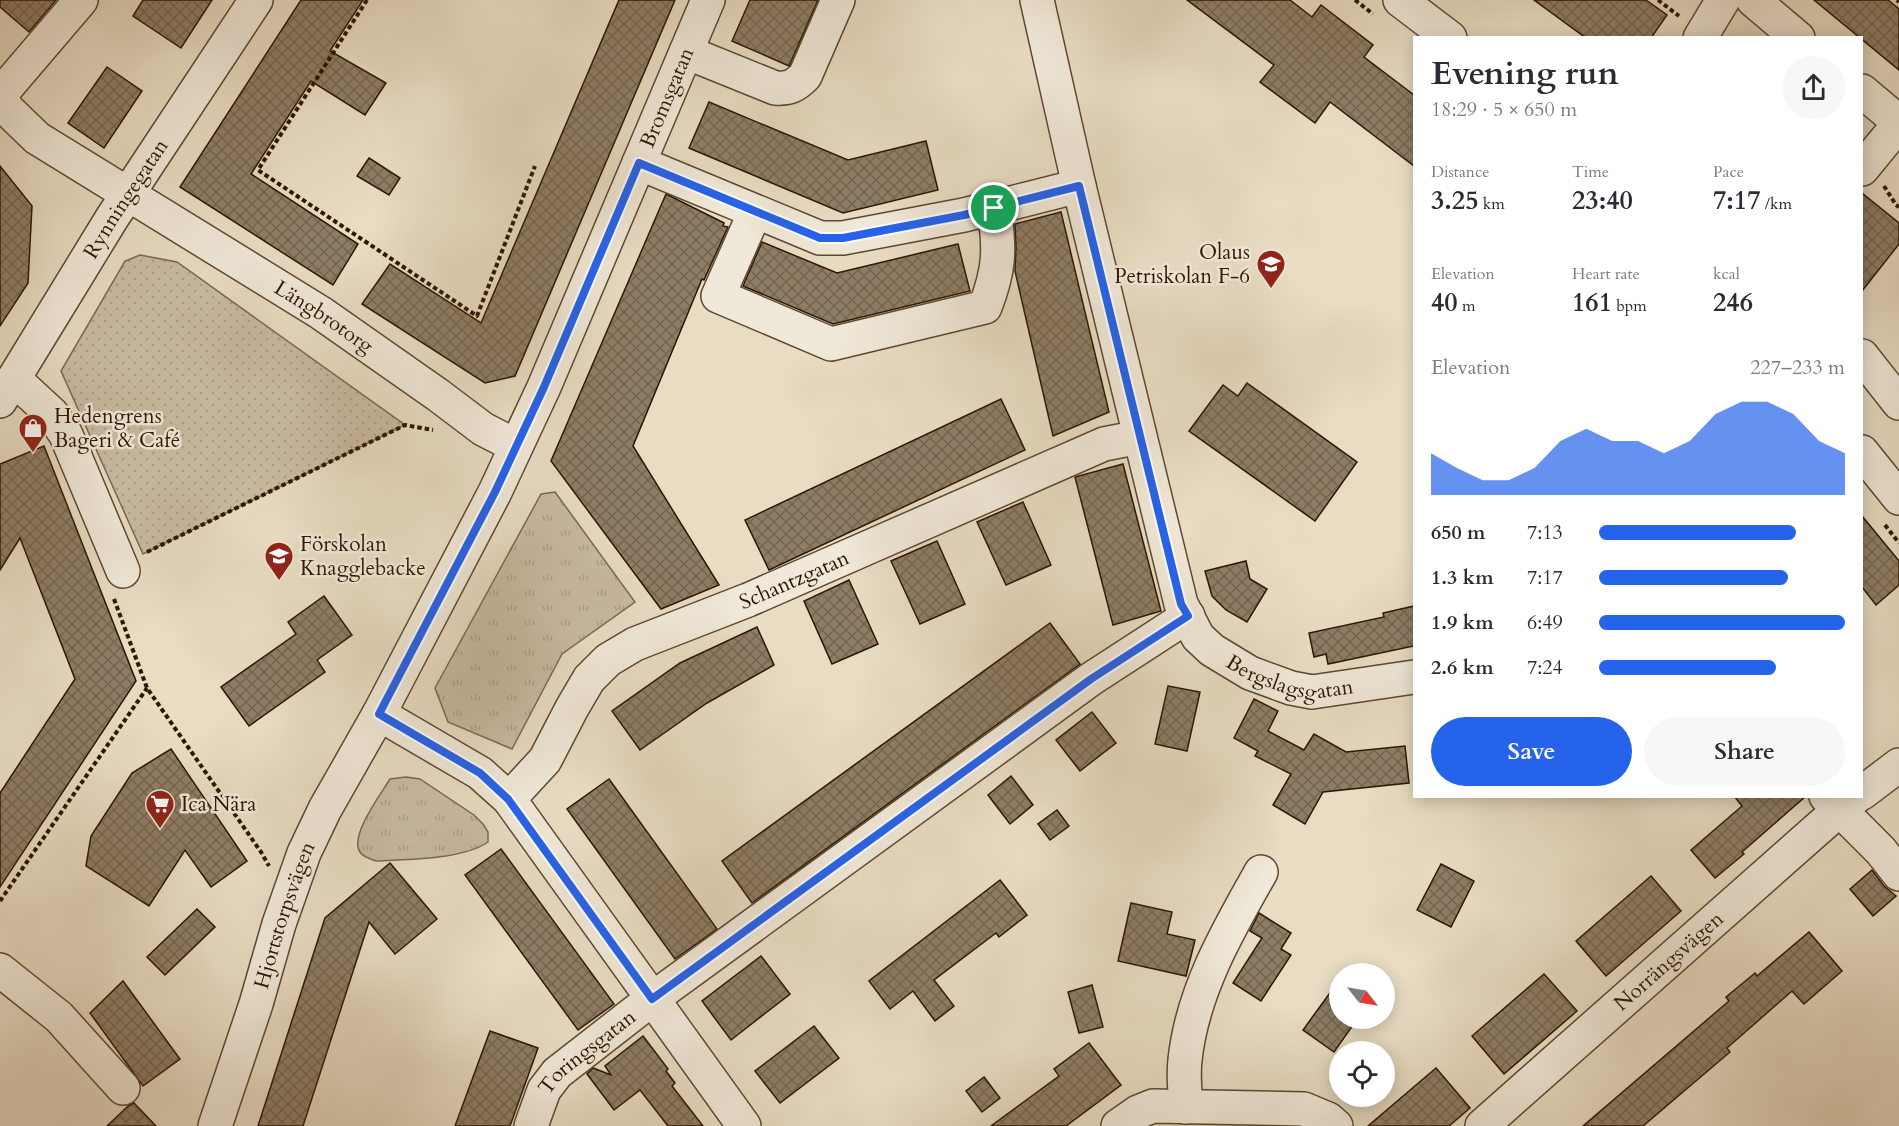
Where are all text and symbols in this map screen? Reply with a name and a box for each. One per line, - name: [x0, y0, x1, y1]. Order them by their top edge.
- street label: Bromsgatan: [633, 43, 701, 152]
- text: Evening run: [1431, 51, 1619, 96]
- button: share: [1782, 56, 1845, 119]
- text: 18:29 · 5 × 650 m: [1431, 96, 1577, 123]
- street label: Rynningegatan: [76, 133, 175, 264]
- text: Distance: [1431, 161, 1489, 183]
- text: Time: [1572, 161, 1609, 183]
- text: Pace: [1713, 161, 1744, 183]
- pin: [968, 182, 1019, 233]
- text: 3.25: [1431, 183, 1479, 218]
- text: 23:40: [1572, 183, 1633, 218]
- text: 7:17: [1713, 183, 1761, 218]
- icon: arrive: [977, 191, 1010, 224]
- text: km: [1479, 193, 1505, 215]
- text: /km: [1761, 193, 1792, 215]
- place label: Olaus Petriskolan F-6: [1114, 238, 1250, 291]
- school or university icon: Olaus Petriskolan F-6: [1255, 248, 1287, 290]
- text: Elevation: [1431, 263, 1495, 285]
- text: Heart rate: [1572, 263, 1640, 285]
- text: kcal: [1713, 263, 1740, 285]
- street label: Längbrotorg: [269, 274, 379, 361]
- text: 40: [1431, 285, 1458, 320]
- text: 161: [1572, 285, 1612, 320]
- text: 246: [1713, 285, 1753, 320]
- text: m: [1458, 295, 1475, 317]
- text: bpm: [1612, 295, 1647, 317]
- text: Elevation: [1431, 354, 1510, 381]
- text: 227–233 m: [1750, 354, 1845, 381]
- place label: Hedengrens Bageri & Café: [54, 402, 180, 455]
- shop icon: Hedengrens Bageri & Café: [17, 412, 49, 454]
- text: 650 m: [1431, 519, 1486, 546]
- text: 7:13: [1527, 519, 1563, 546]
- place label: Förskolan Knagglebacke: [300, 530, 426, 583]
- school or university icon: Förskolan Knagglebacke: [263, 540, 295, 582]
- street label: Schantzgatan: [735, 543, 854, 617]
- text: 1.3 km: [1431, 564, 1494, 591]
- text: 7:17: [1527, 564, 1563, 591]
- text: 1.9 km: [1431, 609, 1494, 636]
- text: 6:49: [1527, 609, 1563, 636]
- street label: Bergslagsgatan: [1220, 648, 1355, 708]
- text: 2.6 km: [1431, 654, 1494, 681]
- text: 7:24: [1527, 654, 1563, 681]
- button: Save: [1431, 717, 1632, 786]
- button: Share: [1644, 717, 1845, 786]
- supermarket icon: Ica Nära: [144, 788, 176, 830]
- place label: Ica Nära: [181, 790, 256, 819]
- street label: Hjortstorpsvägen: [247, 837, 322, 992]
- street label: Norrängsvägen: [1608, 905, 1730, 1018]
- north arrow: [1329, 963, 1395, 1029]
- map controls: [1329, 963, 1395, 1107]
- street label: Toringsgatan: [532, 1003, 642, 1101]
- button: locate: [1329, 1041, 1395, 1107]

